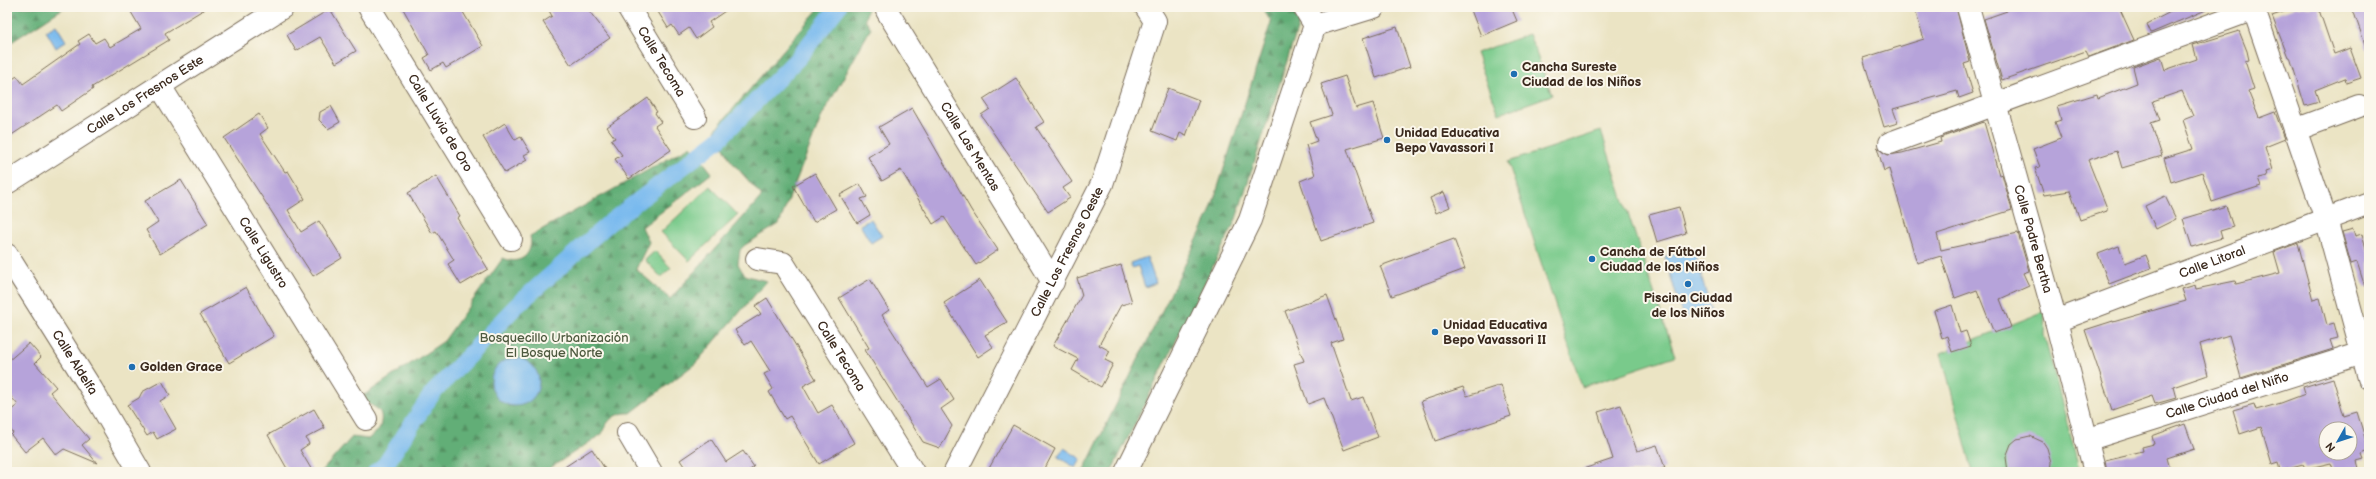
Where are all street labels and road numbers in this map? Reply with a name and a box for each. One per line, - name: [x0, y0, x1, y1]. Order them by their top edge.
- street label: Calle Tecoma: [634, 23, 689, 100]
- street label: Calle Los Fresnos Este: [84, 52, 207, 138]
- street label: Calle Lluvia de Oro: [404, 71, 476, 175]
- street label: Calle Las Mentas: [937, 99, 1004, 195]
- street label: Calle Padre Bertha: [2010, 183, 2056, 295]
- street label: Calle Los Fresnos Oeste: [1027, 184, 1107, 320]
- street label: Calle Ligustro: [235, 214, 291, 291]
- street label: Calle Litoral: [2177, 242, 2248, 282]
- street label: Calle Tecoma: [813, 318, 869, 394]
- street label: Calle Aldelfa: [48, 327, 101, 398]
- street label: Calle Ciudad del Niño: [2164, 369, 2291, 422]

